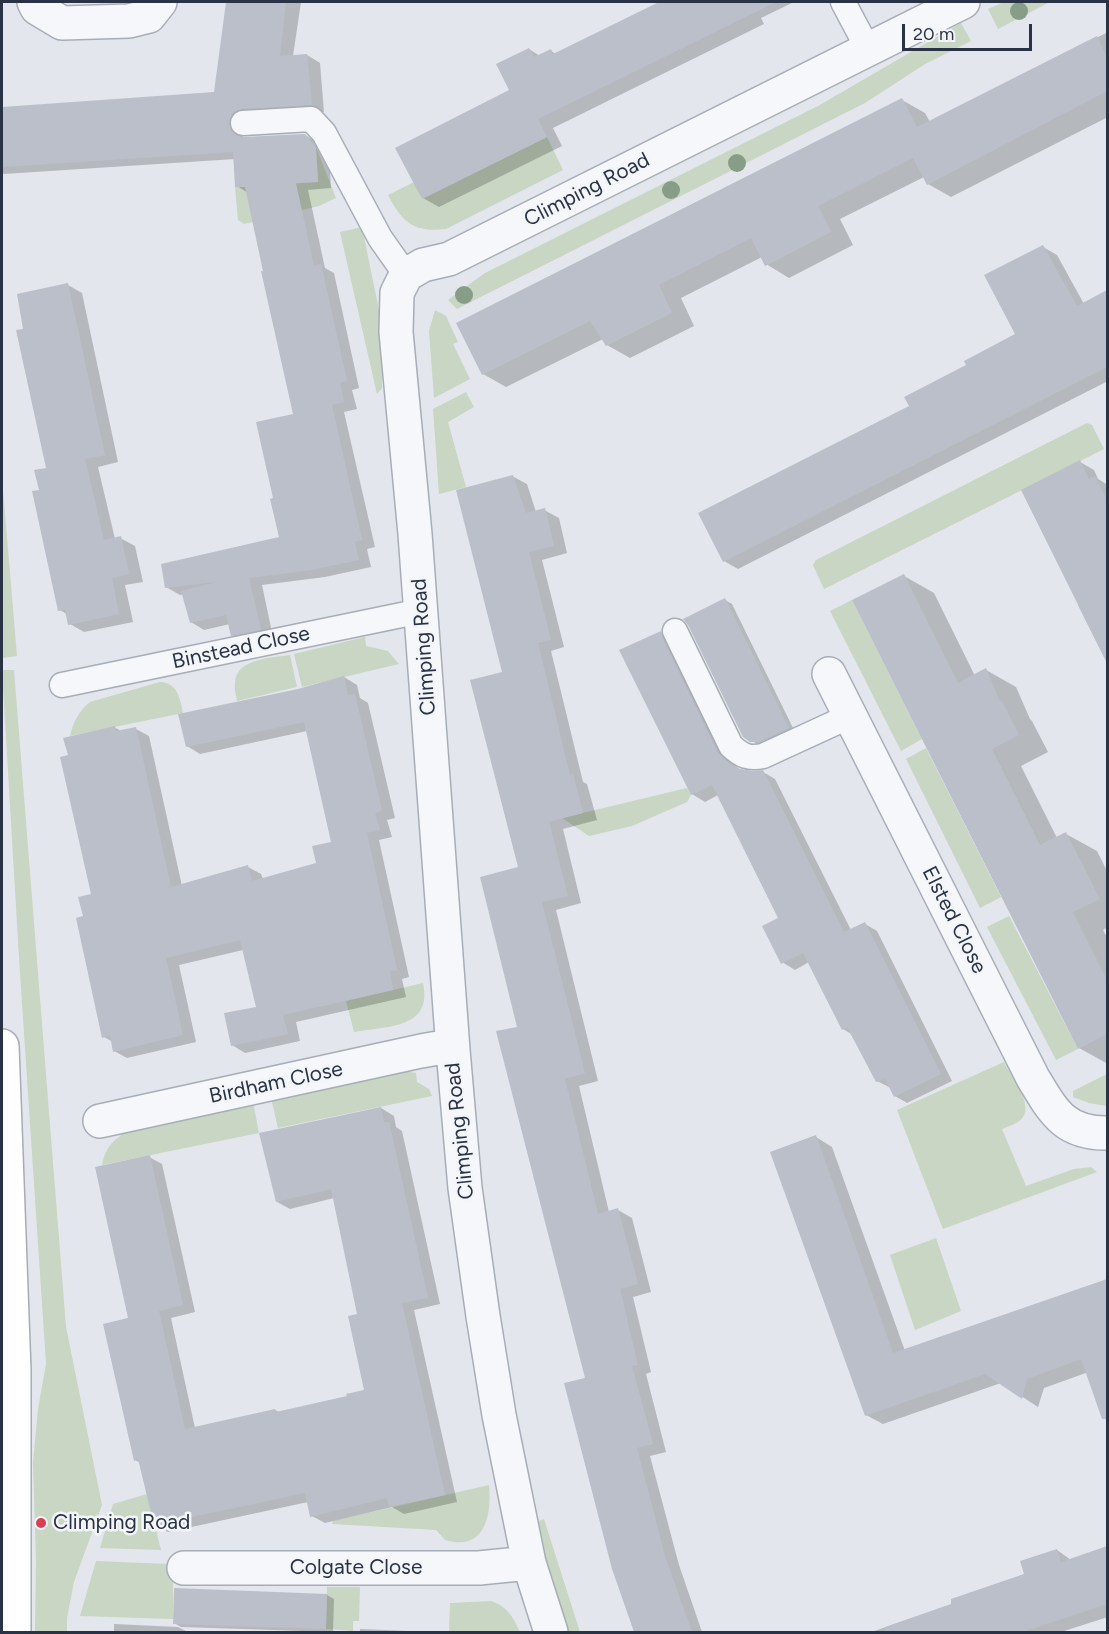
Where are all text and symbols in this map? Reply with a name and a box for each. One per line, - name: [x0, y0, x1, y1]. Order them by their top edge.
- scale bar: [905, 12, 1036, 50]
- text: 20 m: [913, 23, 954, 45]
- street label: Climping Road: [520, 148, 654, 232]
- street label: Climping Road: [407, 578, 441, 716]
- street label: Binstead Close: [170, 621, 312, 675]
- street label: Elsted Close: [916, 862, 992, 978]
- street label: Birdham Close: [207, 1057, 345, 1109]
- street label: Climping Road: [440, 1061, 480, 1201]
- place label: Climping Road: [53, 1510, 190, 1536]
- marker: Climping Road: [34, 1516, 48, 1530]
- street label: Colgate Close: [290, 1555, 422, 1581]

